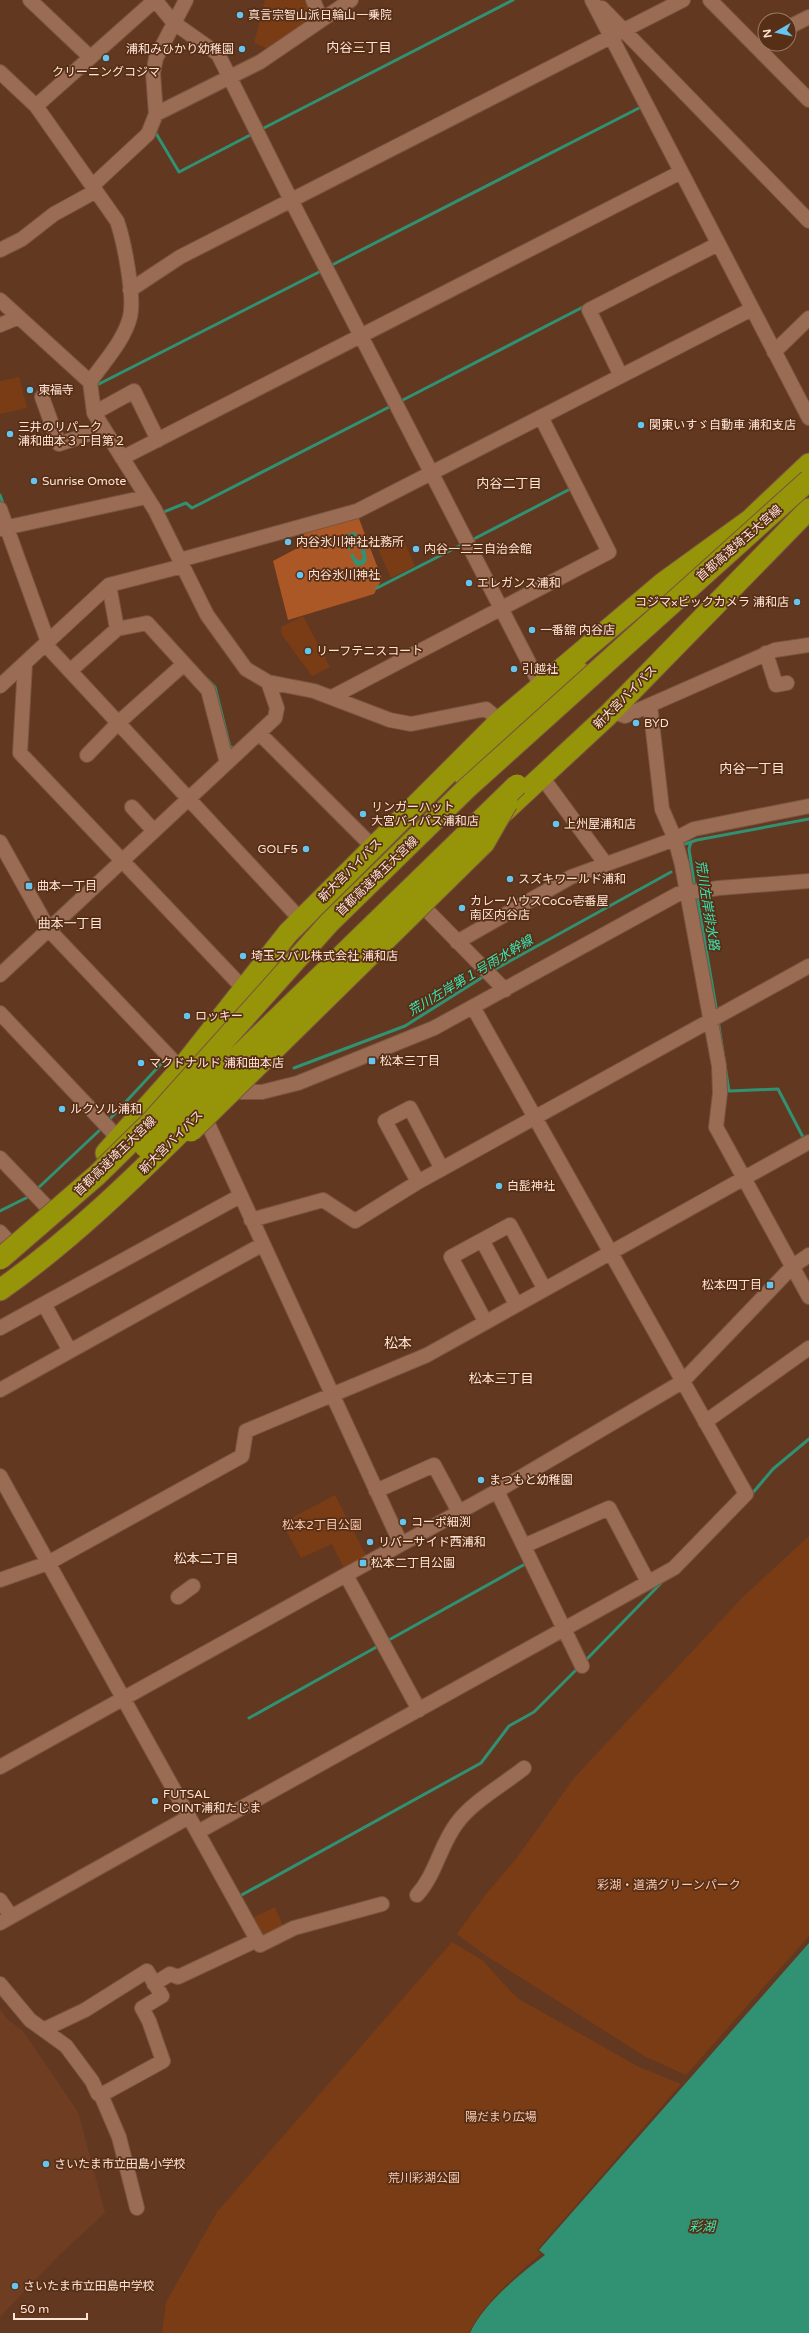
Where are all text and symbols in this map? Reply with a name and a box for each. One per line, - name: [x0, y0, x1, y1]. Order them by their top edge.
- place label: 真言宗智山派日輪山一乗院: [248, 8, 392, 22]
- marker: 真言宗智山派日輪山一乗院: [235, 10, 245, 20]
- north arrow: [757, 12, 797, 52]
- text: N: [761, 28, 775, 39]
- district label: 内谷三丁目: [326, 40, 392, 56]
- place label: 浦和みひかり幼稚園: [126, 42, 234, 56]
- marker: 浦和みひかり幼稚園: [237, 44, 247, 54]
- marker: クリーニングコジマ: [101, 53, 111, 63]
- place label: クリーニングコジマ: [52, 65, 160, 79]
- place label: 東福寺: [38, 383, 74, 397]
- marker: 東福寺: [25, 385, 35, 395]
- place label: 関東いすゞ自動車 浦和支店: [649, 418, 796, 432]
- place label: 三井のリパーク 浦和曲本３丁目第２: [18, 420, 126, 448]
- marker: 関東いすゞ自動車 浦和支店: [636, 420, 646, 430]
- marker: 三井のリパーク 浦和曲本３丁目第２: [5, 429, 15, 439]
- place label: Sunrise Omote: [42, 474, 127, 488]
- marker: Sunrise Omote: [29, 476, 39, 486]
- district label: 内谷二丁目: [476, 476, 542, 492]
- street label: 首都高速埼玉大宮線: [694, 502, 784, 584]
- place label: 内谷氷川神社社務所: [296, 535, 404, 549]
- marker: 内谷氷川神社社務所: [283, 537, 293, 547]
- place label: 内谷一二三自治会館: [424, 542, 532, 556]
- marker: 内谷一二三自治会館: [411, 544, 421, 554]
- place label: 内谷氷川神社: [308, 568, 380, 582]
- marker: 内谷氷川神社: [295, 570, 305, 580]
- place label: エレガンス浦和: [477, 576, 561, 590]
- marker: エレガンス浦和: [464, 578, 474, 588]
- place label: コジマ×ビックカメラ 浦和店: [635, 595, 789, 609]
- marker: コジマ×ビックカメラ 浦和店: [792, 597, 802, 607]
- place label: 一番舘 内谷店: [540, 623, 615, 637]
- marker: 一番舘 内谷店: [527, 625, 537, 635]
- place label: リーフテニスコート: [316, 644, 423, 658]
- marker: リーフテニスコート: [303, 646, 313, 656]
- place label: 引越社: [522, 662, 558, 676]
- street label: 新大宮バイパス: [590, 662, 660, 732]
- marker: 引越社: [509, 664, 519, 674]
- place label: BYD: [644, 716, 669, 730]
- marker: BYD: [631, 718, 641, 728]
- district label: 内谷一丁目: [719, 761, 785, 777]
- place label: リンガーハット 大宮バイパス浦和店: [371, 800, 479, 828]
- marker: リンガーハット 大宮バイパス浦和店: [358, 809, 368, 819]
- place label: 上州屋浦和店: [564, 817, 636, 831]
- marker: 上州屋浦和店: [551, 819, 561, 829]
- street label: 首都高速埼玉大宮線: [333, 833, 421, 919]
- street label: 新大宮バイパス: [315, 835, 385, 905]
- place label: GOLF5: [257, 842, 298, 856]
- marker: GOLF5: [301, 844, 311, 854]
- water label: 荒川左岸排水路: [692, 859, 722, 952]
- place label: スズキワールド浦和: [518, 872, 626, 886]
- marker: スズキワールド浦和: [505, 874, 515, 884]
- place label: 曲本一丁目: [37, 879, 97, 893]
- marker: 曲本一丁目: [24, 881, 34, 891]
- place label: カレーハウスCoCo壱番屋 南区内谷店: [470, 894, 609, 922]
- marker: カレーハウスCoCo壱番屋 南区内谷店: [457, 903, 467, 913]
- district label: 曲本一丁目: [37, 916, 103, 932]
- water label: 荒川左岸第１号雨水幹線: [405, 931, 538, 1020]
- place label: 埼玉スバル株式会社 浦和店: [251, 949, 398, 963]
- marker: 埼玉スバル株式会社 浦和店: [238, 951, 248, 961]
- place label: ロッキー: [195, 1009, 243, 1023]
- marker: ロッキー: [182, 1011, 192, 1021]
- place label: 松本三丁目: [380, 1054, 440, 1068]
- place label: マクドナルド 浦和曲本店: [149, 1056, 284, 1070]
- marker: 松本三丁目: [367, 1056, 377, 1066]
- marker: マクドナルド 浦和曲本店: [136, 1058, 146, 1068]
- place label: ルクソル浦和: [70, 1102, 142, 1116]
- marker: ルクソル浦和: [57, 1104, 67, 1114]
- street label: 新大宮バイパス: [136, 1107, 206, 1177]
- street label: 首都高速埼玉大宮線: [71, 1113, 159, 1199]
- place label: 白髭神社: [507, 1179, 555, 1193]
- marker: 白髭神社: [494, 1181, 504, 1191]
- place label: 松本四丁目: [702, 1278, 762, 1292]
- marker: 松本四丁目: [765, 1280, 775, 1290]
- district label: 松本: [384, 1335, 412, 1352]
- district label: 松本三丁目: [468, 1371, 534, 1387]
- place label: まつもと幼稚園: [489, 1473, 573, 1487]
- marker: まつもと幼稚園: [476, 1475, 486, 1485]
- place label: コーポ細渕: [411, 1515, 471, 1529]
- marker: コーポ細渕: [398, 1517, 408, 1527]
- park label: 松本2丁目公園: [282, 1518, 362, 1532]
- place label: リバーサイド西浦和: [378, 1535, 486, 1549]
- marker: リバーサイド西浦和: [365, 1537, 375, 1547]
- district label: 松本二丁目: [173, 1551, 239, 1567]
- place label: 松本二丁目公園: [371, 1556, 455, 1570]
- marker: 松本二丁目公園: [358, 1558, 368, 1568]
- place label: FUTSAL POINT浦和たじま: [163, 1787, 261, 1815]
- marker: FUTSAL POINT浦和たじま: [150, 1796, 160, 1806]
- park label: 彩湖・道満グリーンパーク: [597, 1878, 741, 1892]
- park label: 陽だまり広場: [465, 2110, 537, 2124]
- place label: さいたま市立田島小学校: [54, 2157, 186, 2171]
- marker: さいたま市立田島小学校: [41, 2159, 51, 2169]
- park label: 荒川彩湖公園: [388, 2171, 460, 2185]
- water label: 彩湖: [689, 2219, 717, 2235]
- place label: さいたま市立田島中学校: [23, 2279, 155, 2293]
- marker: さいたま市立田島中学校: [10, 2281, 20, 2291]
- scale bar: [14, 2295, 87, 2321]
- text: 50 m: [20, 2302, 49, 2316]

